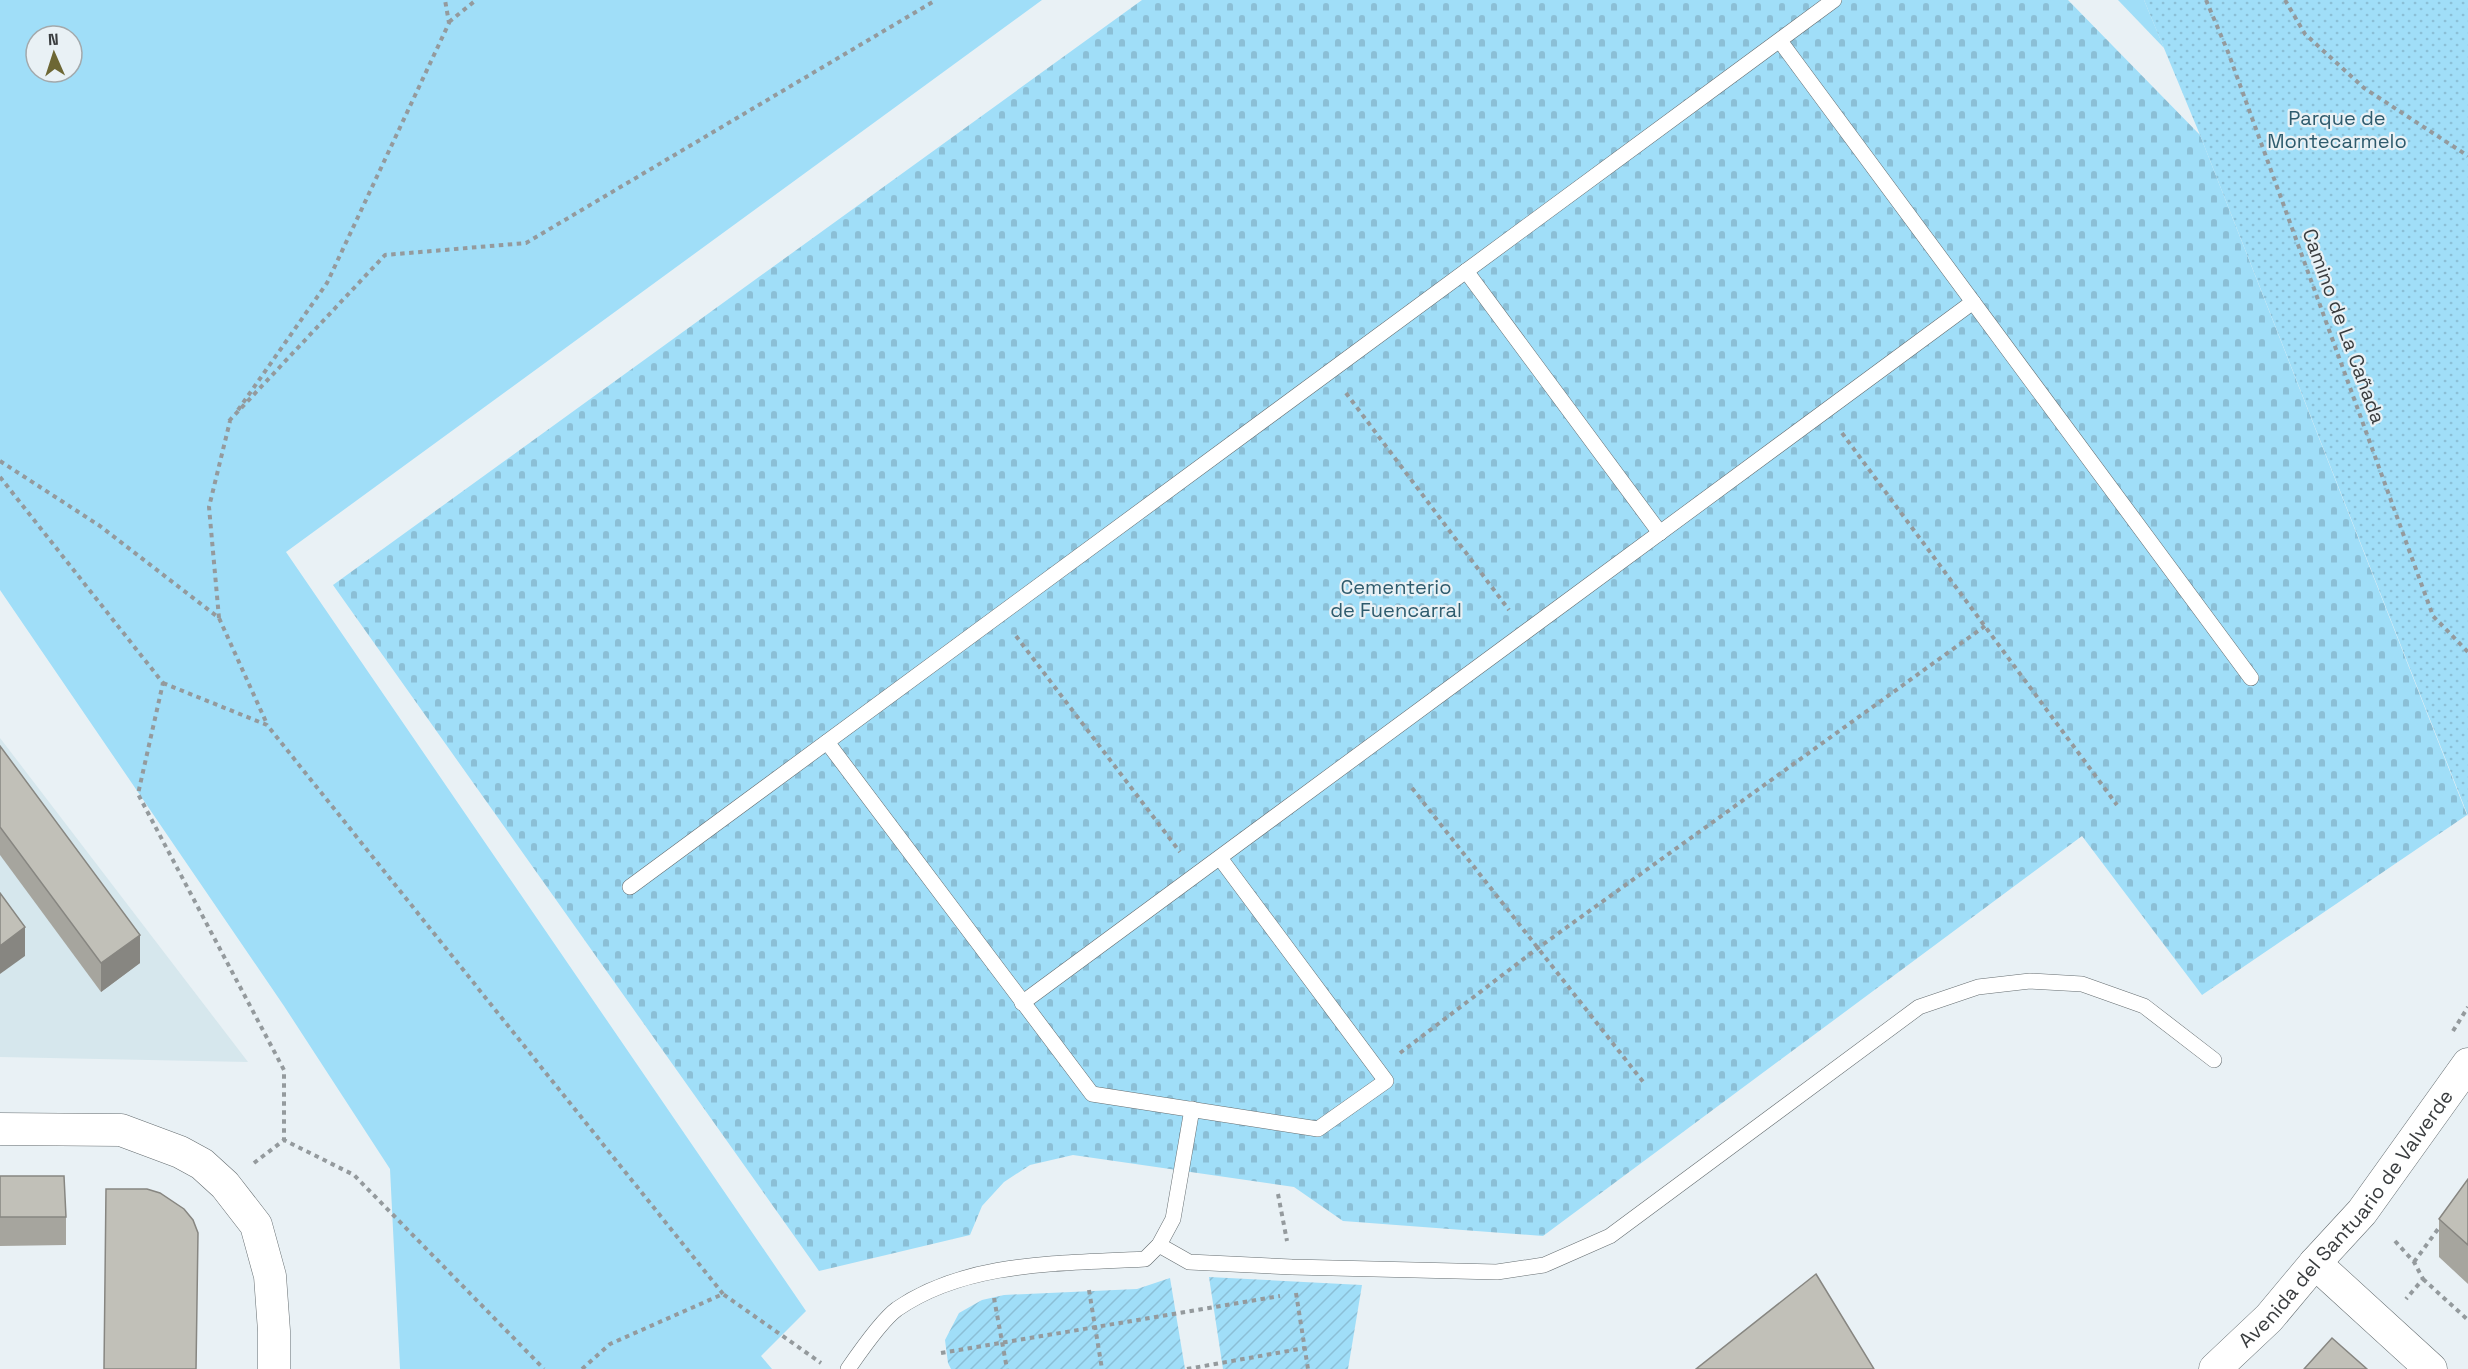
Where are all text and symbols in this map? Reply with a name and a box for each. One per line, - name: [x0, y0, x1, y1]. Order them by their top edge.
- north arrow: [24, 24, 84, 84]
- text: N: [47, 29, 59, 50]
- park label: Parque de Montecarmelo: [2267, 105, 2407, 154]
- street label: Camino de La Cañada: [2297, 225, 2391, 427]
- park label: Cementerio de Fuencarral: [1330, 574, 1462, 623]
- street label: Avenida del Santuario de Valverde: [2233, 1084, 2459, 1353]

